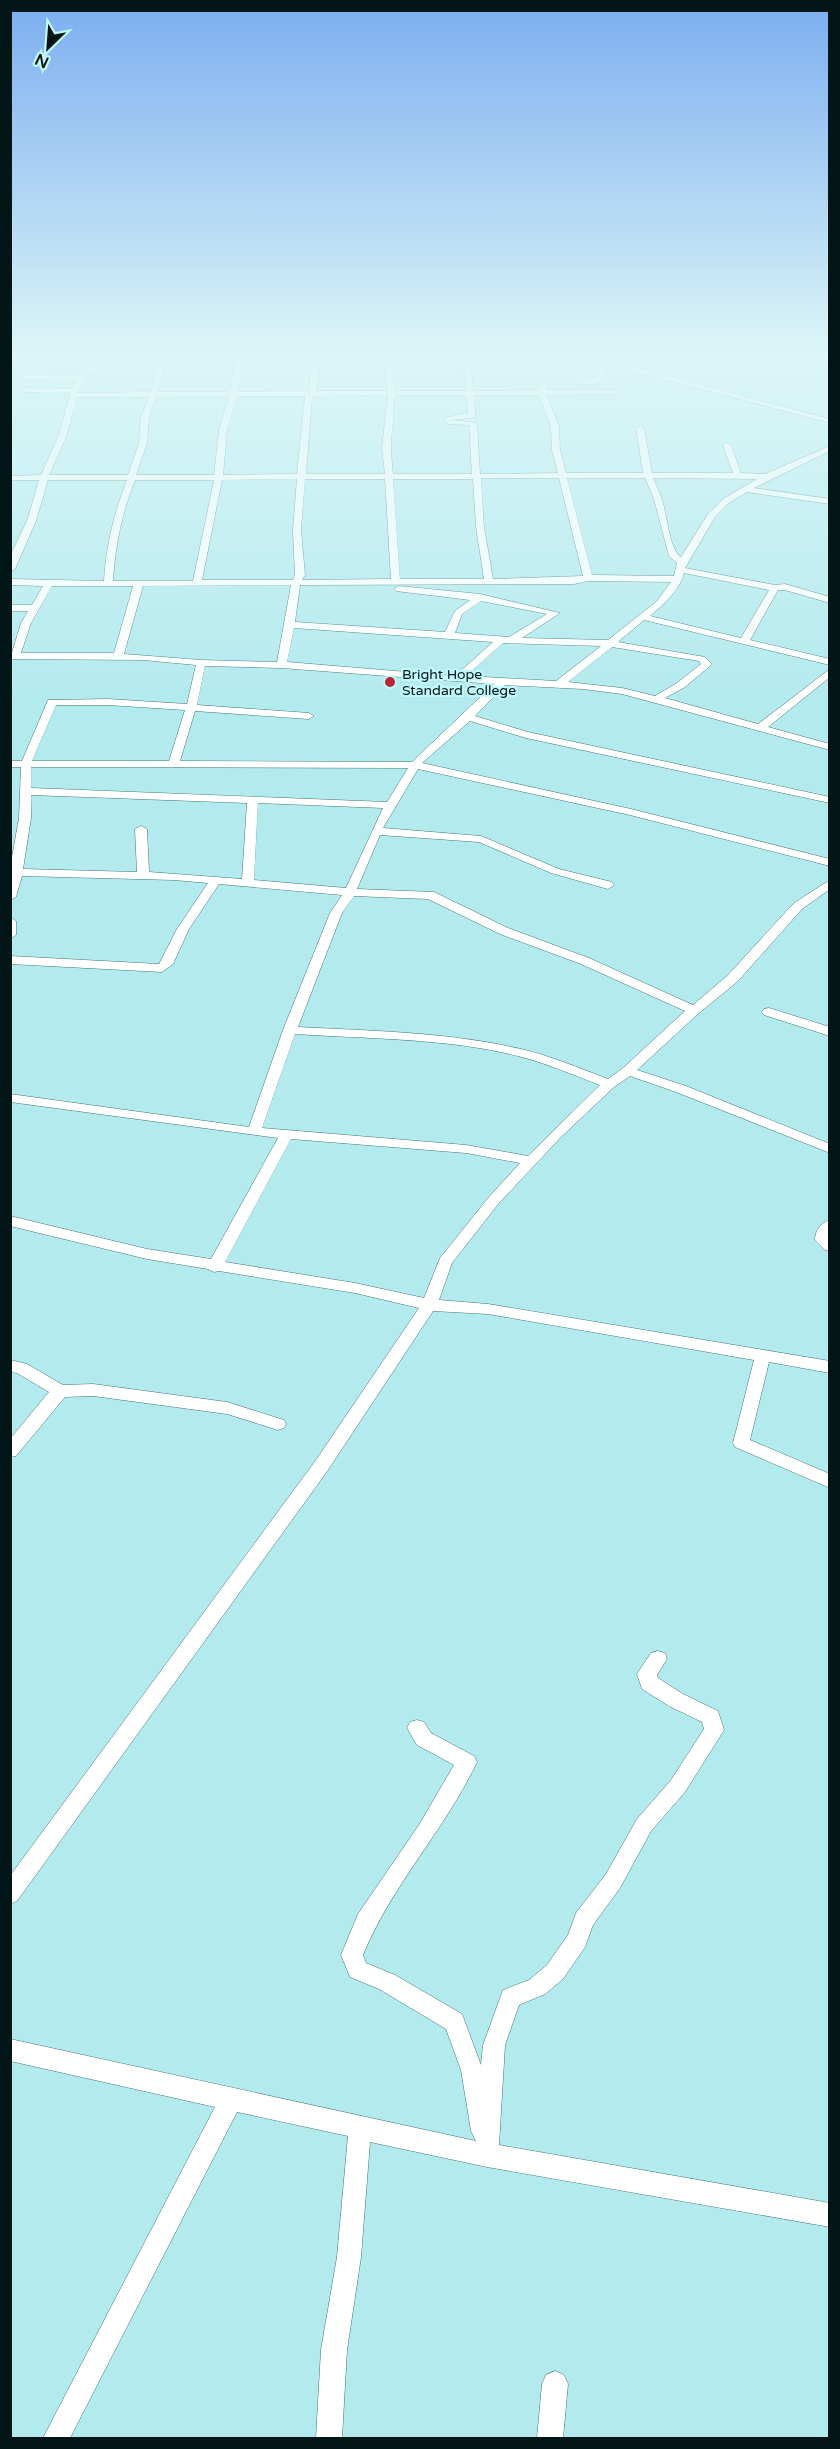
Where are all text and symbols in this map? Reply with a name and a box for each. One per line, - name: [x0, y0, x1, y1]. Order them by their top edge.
- north arrow: [18, 18, 78, 78]
- text: N: [32, 49, 52, 72]
- place label: Bright Hope Standard College: [402, 666, 516, 699]
- marker: Bright Hope Standard College: [383, 675, 397, 689]

